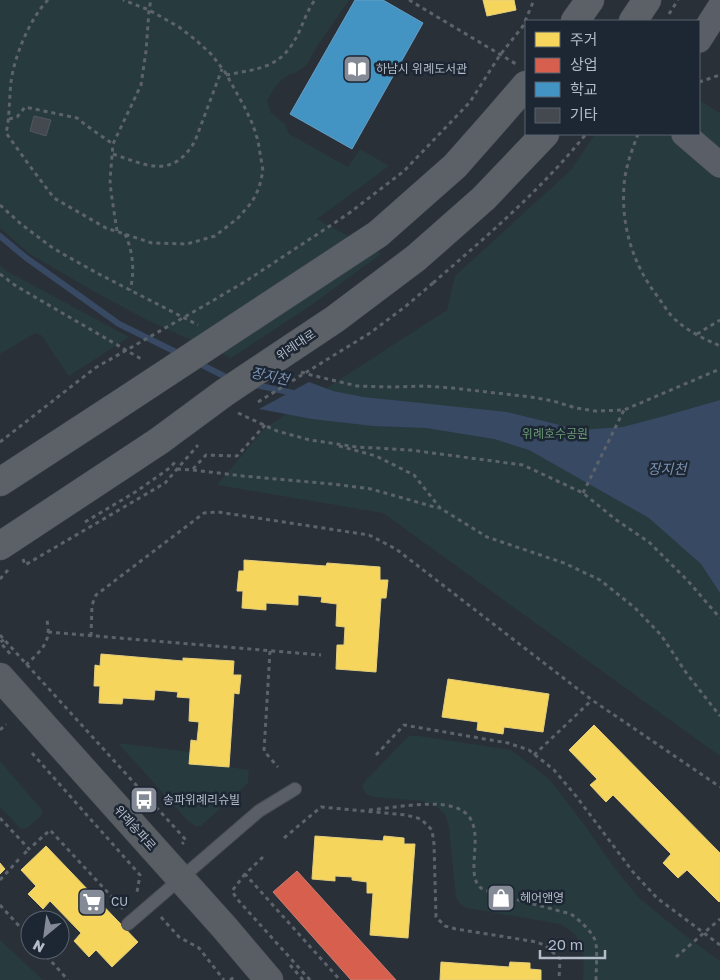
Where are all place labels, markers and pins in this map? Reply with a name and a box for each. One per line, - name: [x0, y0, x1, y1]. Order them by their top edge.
- library icon: 하남시 위례도서관: [342, 54, 372, 84]
- place label: 하남시 위례도서관: [376, 61, 467, 76]
- bus stop icon: 송파위례리슈빌: [129, 785, 159, 815]
- place label: 송파위례리슈빌: [163, 792, 240, 807]
- shop icon: 헤어앤영: [486, 883, 516, 913]
- supermarket icon: CU: [77, 887, 107, 917]
- place label: 헤어앤영: [520, 890, 564, 905]
- place label: CU: [111, 894, 128, 909]

